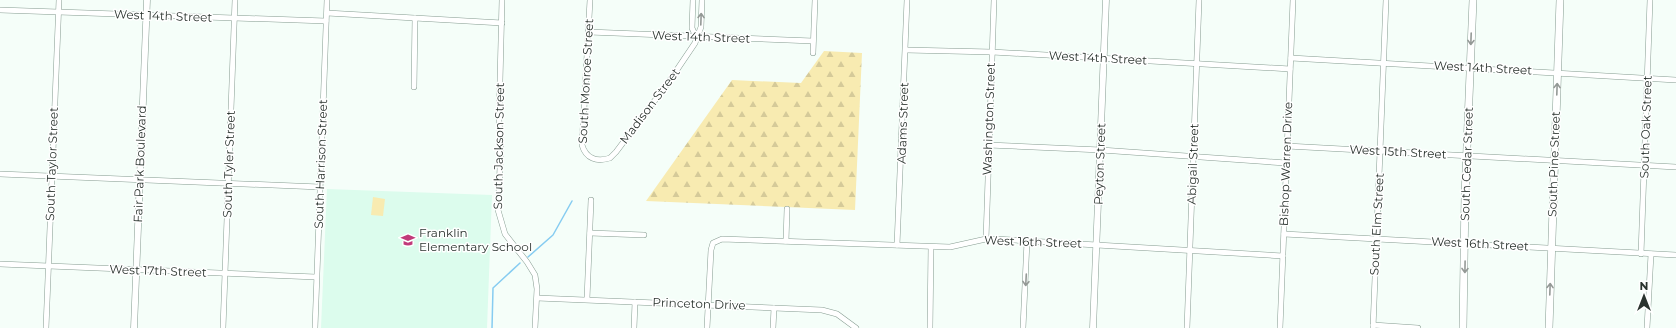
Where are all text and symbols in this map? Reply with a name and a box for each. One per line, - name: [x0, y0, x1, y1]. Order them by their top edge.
- street label: West 14th Street: [114, 6, 213, 25]
- one-way arrow: [697, 13, 705, 26]
- street label: South Monroe Street: [575, 18, 596, 144]
- street label: West 14th Street: [652, 27, 751, 46]
- one-way arrow: [1468, 32, 1475, 45]
- street label: West 14th Street: [1048, 47, 1148, 68]
- street label: West 14th Street: [1433, 57, 1533, 78]
- street label: Washington Street: [979, 62, 998, 176]
- street label: Madison Street: [616, 65, 683, 146]
- street label: South Oak Street: [1636, 75, 1655, 179]
- street label: South Jackson Street: [490, 82, 507, 209]
- street label: Adams Street: [894, 82, 911, 164]
- one-way arrow: [1553, 83, 1560, 96]
- street label: South Harrison Street: [311, 99, 330, 229]
- street label: Bishop Warren Drive: [1276, 102, 1295, 226]
- street label: Fair Park Boulevard: [130, 105, 149, 223]
- street label: South Taylor Street: [42, 107, 61, 221]
- street label: South Cedar Street: [1457, 107, 1476, 221]
- street label: South Tyler Street: [219, 110, 238, 218]
- street label: South Pine Street: [1544, 111, 1563, 217]
- street label: Peyton Street: [1091, 123, 1108, 205]
- street label: Abigail Street: [1184, 123, 1201, 205]
- street label: West 15th Street: [1349, 141, 1447, 162]
- street label: South Elm Street: [1366, 172, 1387, 276]
- place label: Franklin Elementary School: [419, 225, 532, 254]
- school or university icon: Franklin Elementary School: [400, 232, 416, 248]
- street label: West 16th Street: [984, 232, 1082, 251]
- street label: West 16th Street: [1431, 233, 1529, 254]
- one-way arrow: [1461, 260, 1469, 273]
- street label: West 17th Street: [109, 261, 207, 280]
- one-way arrow: [1022, 273, 1029, 286]
- north arrow: [1624, 276, 1664, 316]
- text: N: [1640, 279, 1648, 293]
- one-way arrow: [1547, 283, 1554, 296]
- street label: Princeton Drive: [652, 294, 746, 313]

